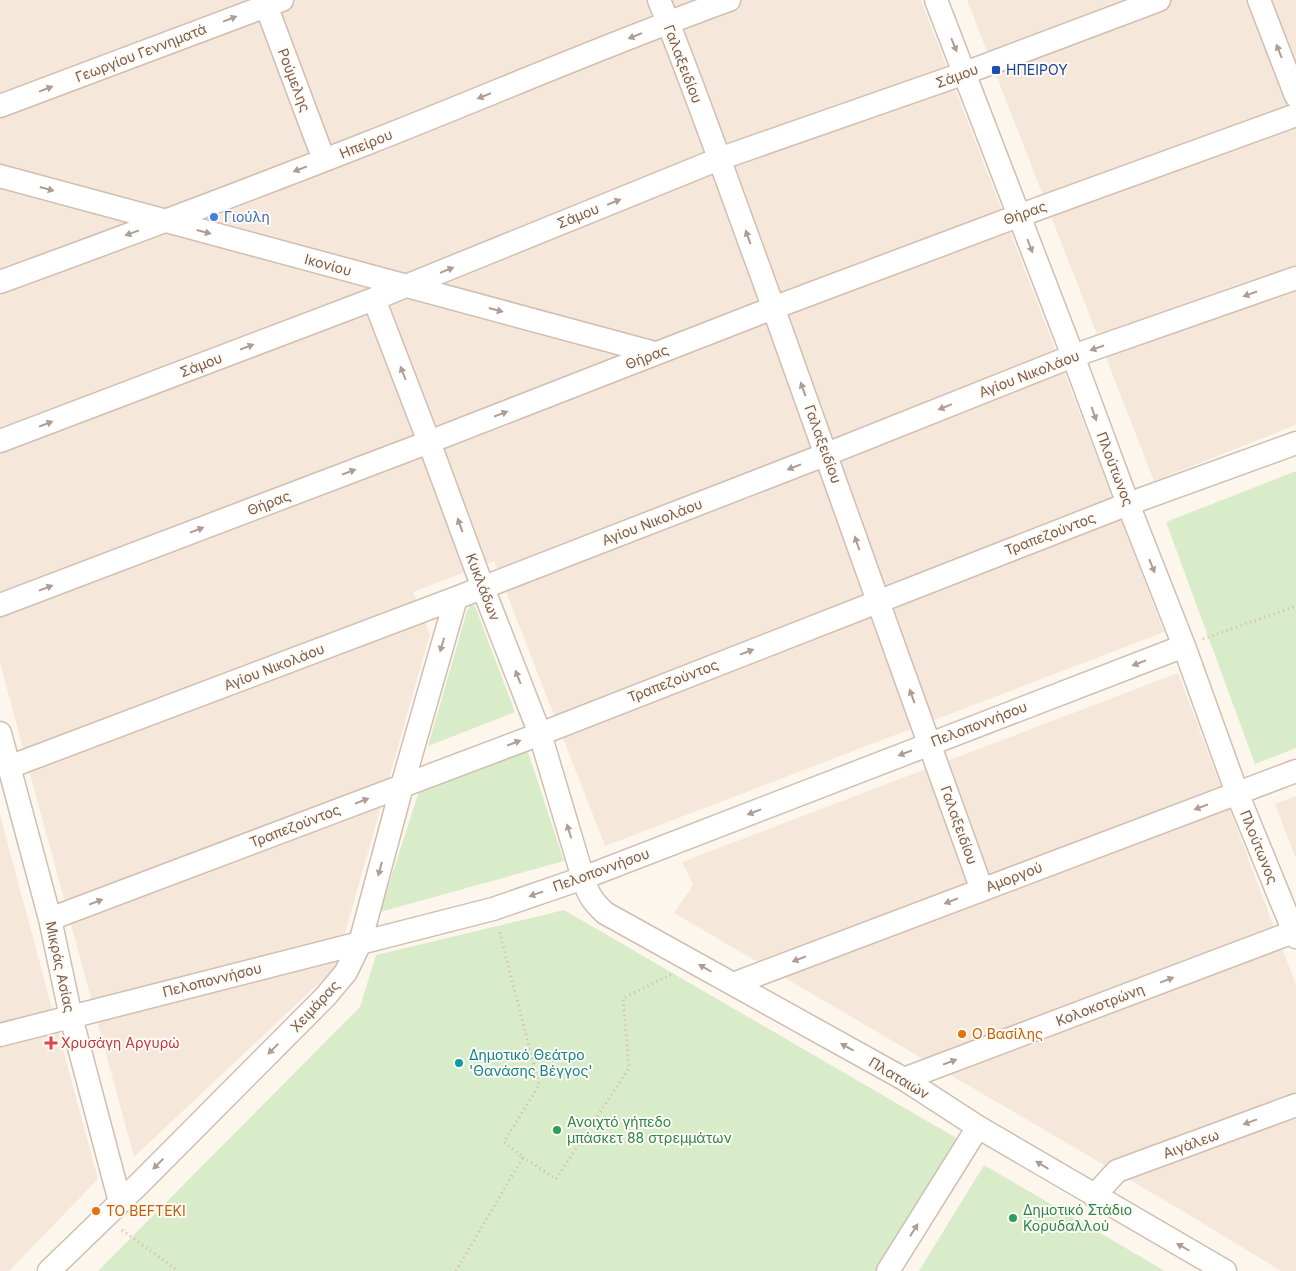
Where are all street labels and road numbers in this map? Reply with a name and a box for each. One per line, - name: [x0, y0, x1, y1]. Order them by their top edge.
- street label: Γεωργίου Γεννηματά: [73, 20, 209, 85]
- street label: Γαλαξειδίου: [661, 22, 706, 105]
- street label: Ρούμελης: [275, 46, 314, 114]
- street label: Σάμου: [933, 60, 980, 91]
- street label: Ηπείρου: [337, 125, 395, 162]
- street label: Θήρας: [1001, 197, 1049, 228]
- street label: Σάμου: [554, 199, 601, 232]
- street label: Ικονίου: [303, 250, 354, 279]
- street label: Θήρας: [623, 341, 671, 373]
- street label: Αγίου Νικολάου: [976, 347, 1082, 401]
- street label: Σάμου: [177, 349, 224, 380]
- street label: Γαλαξειδίου: [801, 402, 846, 485]
- street label: Πλούτωνος: [1094, 429, 1137, 508]
- street label: Θήρας: [245, 487, 293, 519]
- street label: Αγίου Νικολάου: [599, 495, 705, 549]
- street label: Τραπεζούντος: [1002, 508, 1098, 559]
- street label: Κυκλάδων: [463, 551, 504, 623]
- street label: Αγίου Νικολάου: [221, 640, 327, 694]
- street label: Τραπεζούντος: [625, 655, 721, 706]
- street label: Πελοποννήσου: [928, 697, 1029, 750]
- street label: Γαλαξειδίου: [937, 783, 982, 866]
- street label: Τραπεζούντος: [247, 800, 343, 851]
- street label: Πλούτωνος: [1237, 807, 1282, 886]
- street label: Πελοποννήσου: [550, 844, 651, 895]
- street label: Αμοργού: [983, 858, 1045, 895]
- street label: Μικράς Ασίας: [42, 920, 78, 1014]
- street label: Πελοποννήσου: [161, 959, 263, 1000]
- street label: Χειμάρας: [287, 976, 343, 1035]
- street label: Κολοκοτρώνη: [1053, 980, 1146, 1029]
- street label: Πλαταιών: [866, 1053, 933, 1102]
- street label: Αιγάλεω: [1160, 1126, 1221, 1162]

